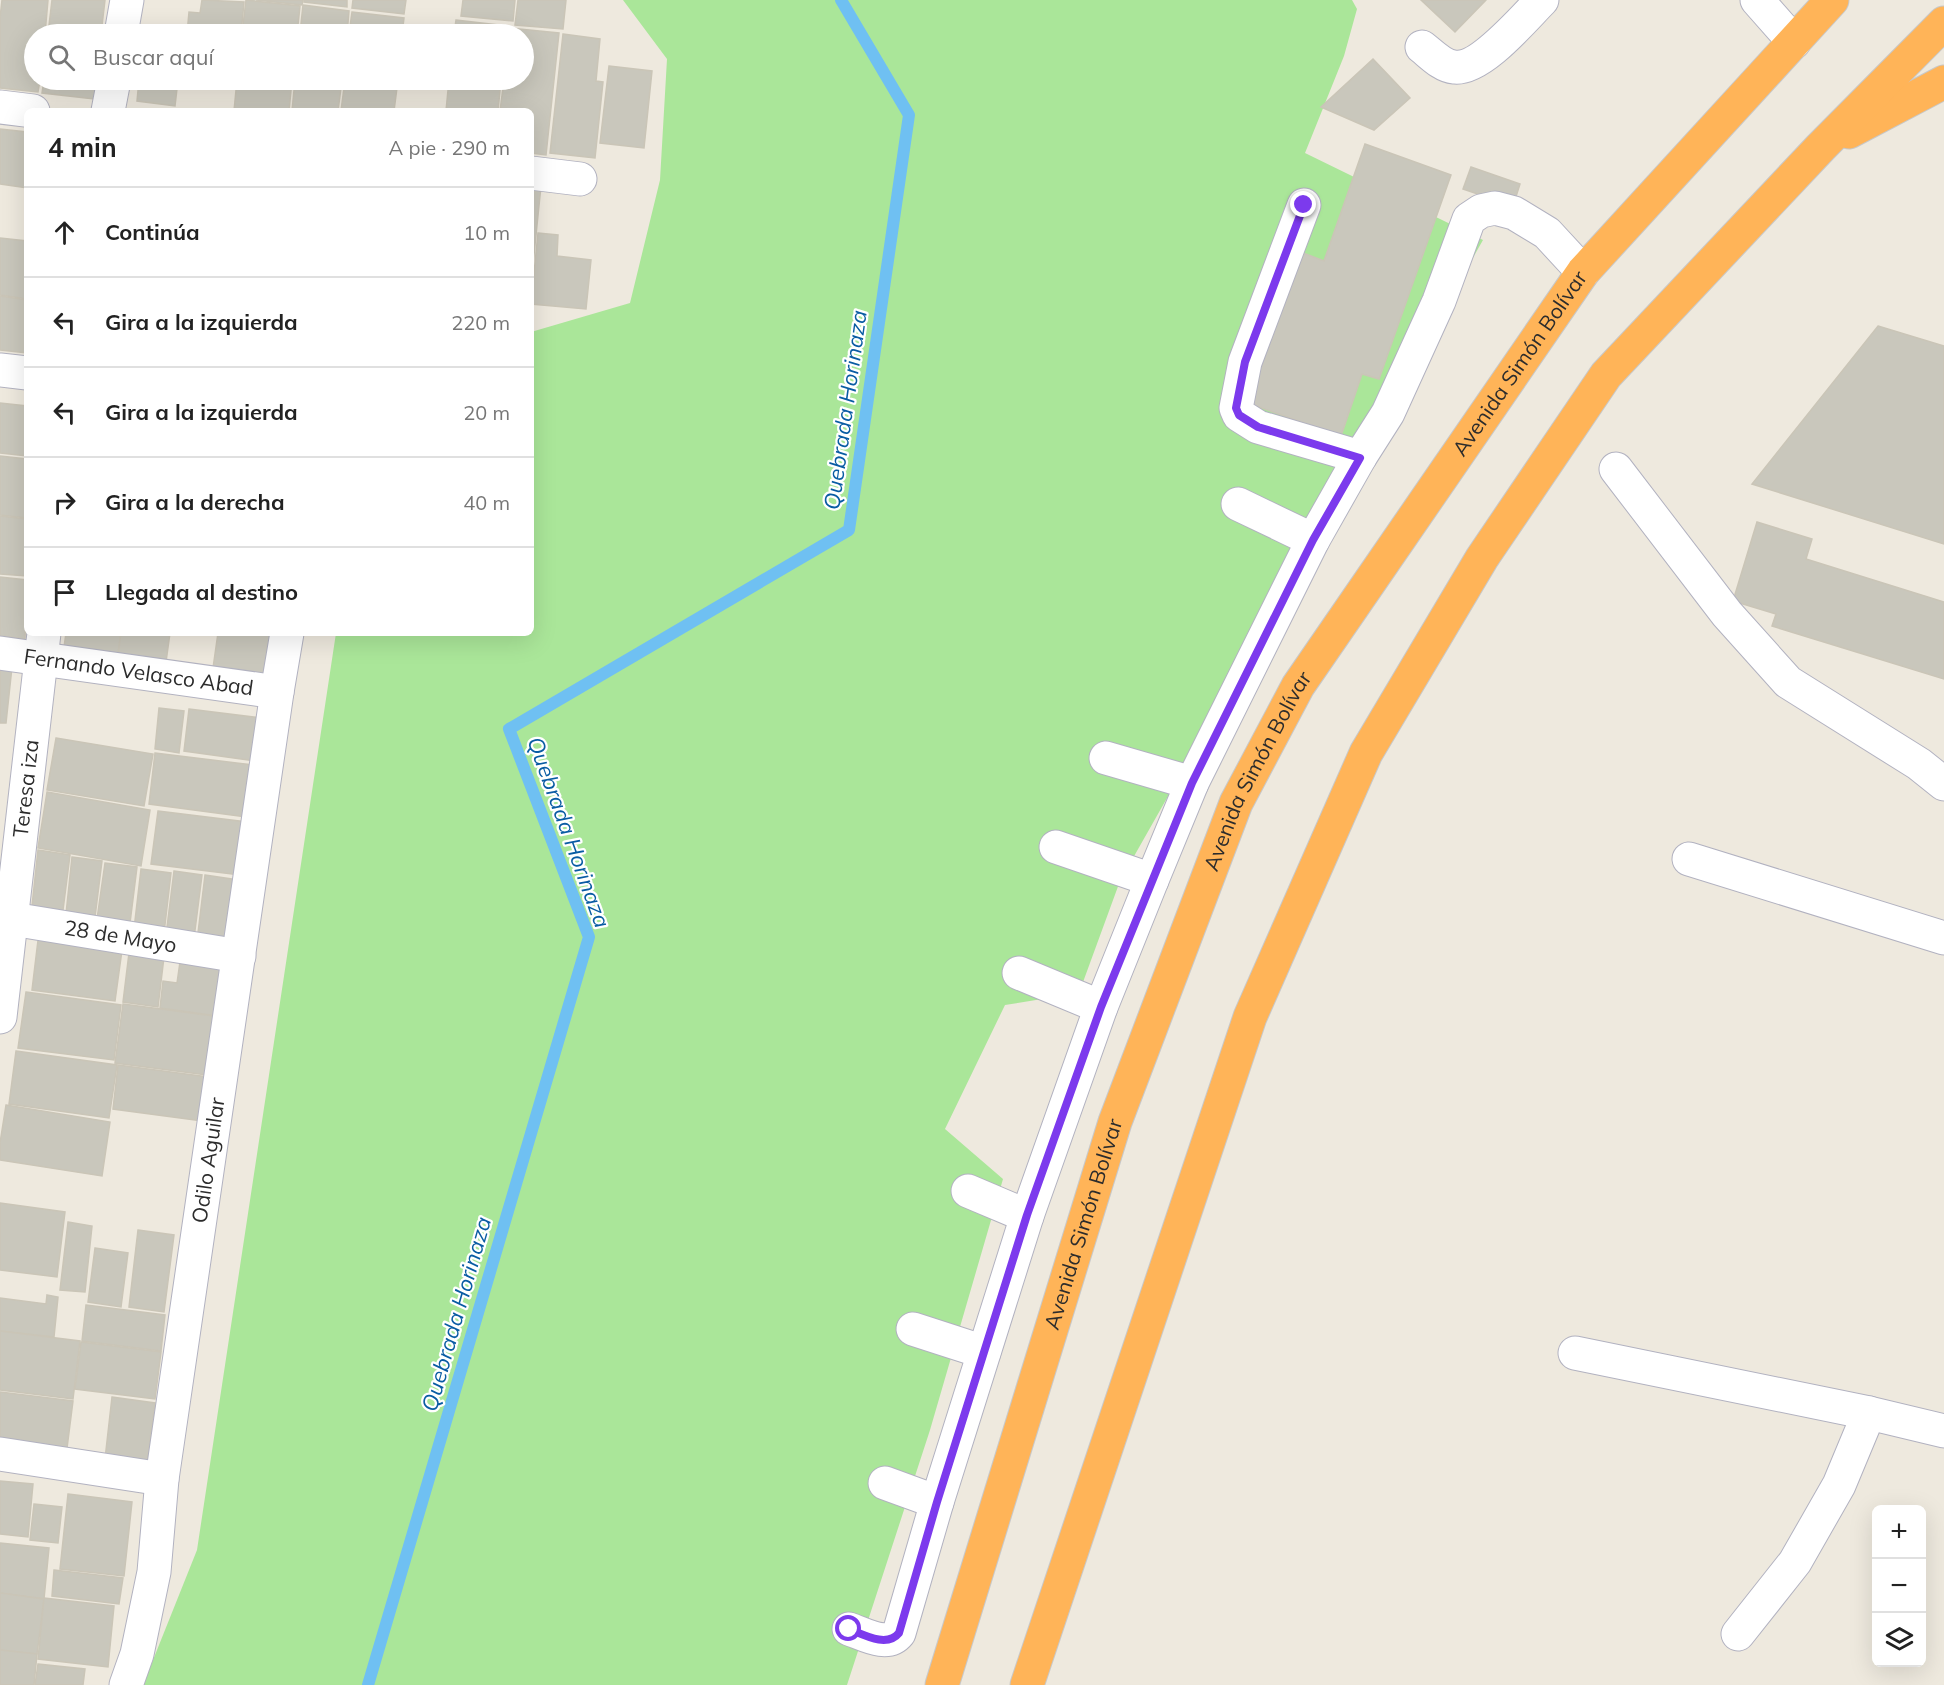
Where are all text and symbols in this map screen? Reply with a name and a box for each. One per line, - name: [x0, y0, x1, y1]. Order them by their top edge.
- search box: [24, 24, 534, 90]
- icon: search: [45, 41, 78, 74]
- text: Buscar aquí: [93, 43, 214, 71]
- text: 4 min: [48, 131, 117, 164]
- text: A pie · 290 m: [389, 135, 510, 160]
- route end: [1290, 191, 1316, 217]
- icon: ahead: [48, 216, 81, 249]
- text: Continúa: [105, 218, 200, 246]
- text: 10 m: [463, 220, 510, 245]
- street label: Avenida Simón Bolívar: [1446, 265, 1592, 461]
- icon: left: [48, 306, 81, 339]
- text: Gira a la izquierda: [105, 308, 298, 336]
- water label: Quebrada Horinaza: [817, 308, 873, 512]
- text: 220 m: [451, 310, 510, 335]
- icon: left: [48, 396, 81, 429]
- text: Gira a la izquierda: [105, 398, 298, 426]
- text: 20 m: [463, 400, 510, 425]
- icon: right: [48, 486, 81, 519]
- text: Gira a la derecha: [105, 488, 285, 516]
- text: 40 m: [463, 490, 510, 515]
- icon: arrive: [48, 576, 81, 609]
- text: Llegada al destino: [105, 578, 298, 606]
- street label: Fernando Velasco Abad: [22, 643, 255, 701]
- street label: Avenida Simón Bolívar: [1197, 665, 1317, 874]
- water label: Quebrada Horinaza: [521, 733, 617, 931]
- street label: Teresa iza: [7, 738, 44, 839]
- street label: 28 de Mayo: [62, 914, 179, 958]
- street label: Odilo Aguilar: [186, 1095, 230, 1225]
- street label: Avenida Simón Bolívar: [1038, 1115, 1127, 1333]
- water label: Quebrada Horinaza: [415, 1213, 497, 1415]
- map controls: [1872, 1505, 1926, 1667]
- button: +: [1872, 1505, 1926, 1559]
- button: −: [1872, 1559, 1926, 1613]
- button: layers: [1872, 1613, 1926, 1667]
- route start: [835, 1615, 861, 1641]

